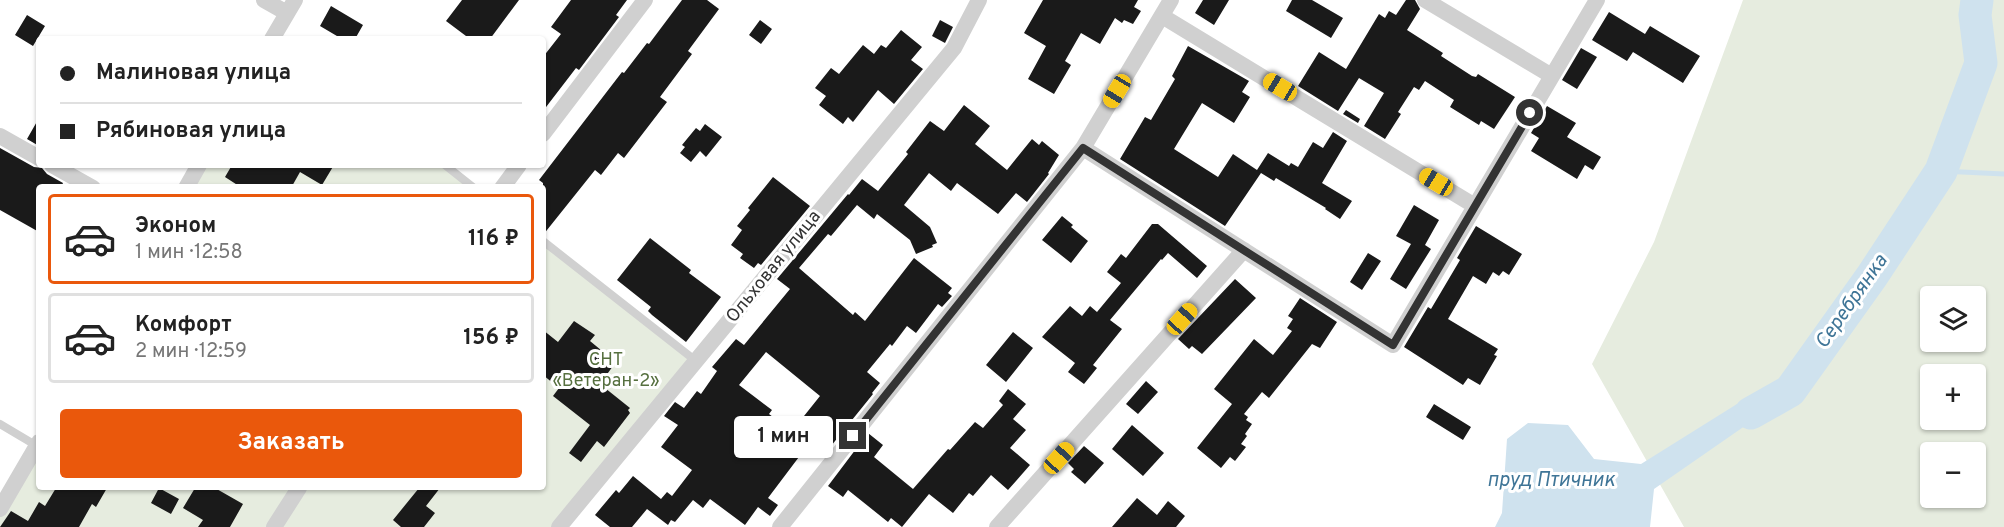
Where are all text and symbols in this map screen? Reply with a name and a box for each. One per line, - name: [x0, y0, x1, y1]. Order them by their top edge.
- text: Малиновая улица: [96, 60, 291, 87]
- car: [1260, 70, 1300, 104]
- car: [1100, 71, 1134, 111]
- route start: [1516, 99, 1543, 126]
- text: Рябиновая улица: [96, 118, 286, 145]
- car: [1416, 165, 1456, 199]
- street label: Ольховая улица: [722, 206, 826, 328]
- icon: car: [63, 212, 117, 266]
- text: Эконом: [135, 213, 216, 240]
- text: 116 ₽: [468, 226, 519, 253]
- text: 1 мин · 12:58: [135, 240, 243, 266]
- water label: Серебрянка: [1810, 249, 1894, 354]
- map controls: [1920, 286, 1986, 508]
- button: layers: [1920, 286, 1986, 352]
- car: [1163, 300, 1201, 338]
- icon: car: [63, 311, 117, 365]
- text: Комфорт: [135, 312, 232, 339]
- text: 156 ₽: [463, 325, 519, 352]
- text: 2 мин · 12:59: [135, 339, 247, 365]
- park label: СНТ «Ветеран-2»: [552, 349, 660, 393]
- button: +: [1920, 364, 1986, 430]
- button: Заказать: [60, 409, 522, 478]
- callout: 1 мин: [733, 415, 832, 457]
- route end: [839, 422, 866, 449]
- text: 1 мин: [758, 424, 809, 450]
- car: [1040, 439, 1078, 477]
- button: −: [1920, 442, 1986, 508]
- water label: пруд Птичник: [1487, 468, 1616, 494]

